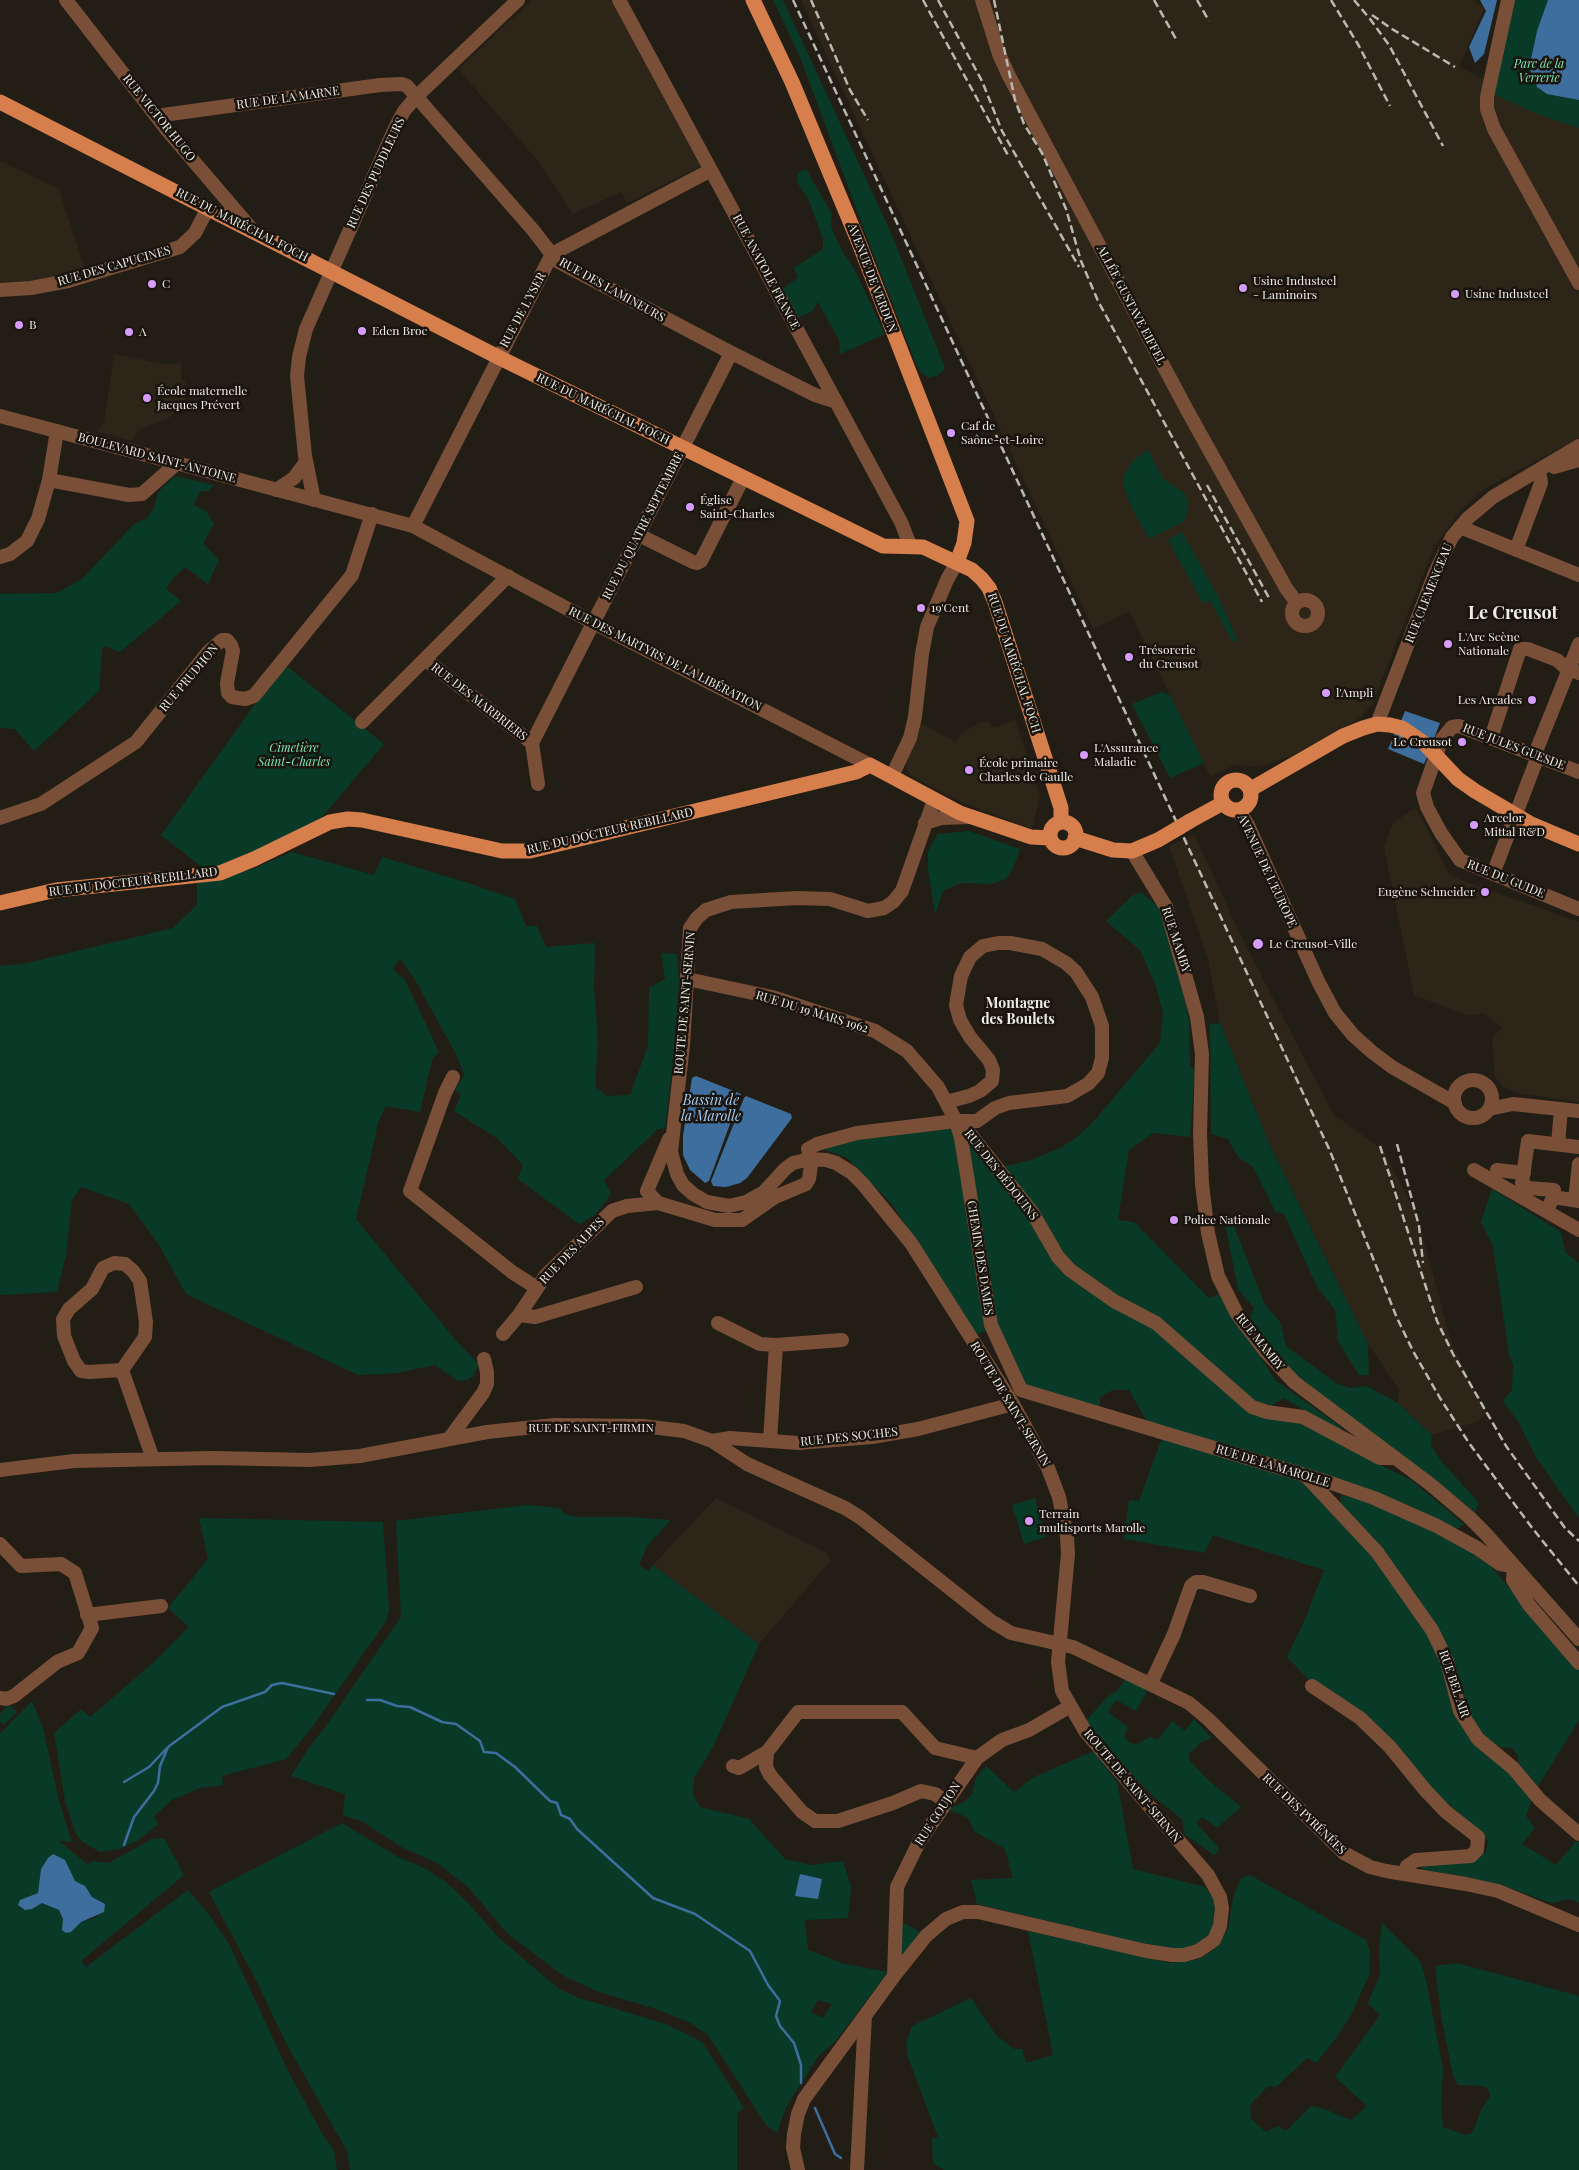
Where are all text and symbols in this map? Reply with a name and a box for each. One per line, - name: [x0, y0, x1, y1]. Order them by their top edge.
- park label: Parc de la Verrerie: [1514, 57, 1564, 85]
- street label: RUE VICTOR HUGO: [120, 72, 198, 164]
- street label: RUE DE LA MARNE: [236, 84, 340, 112]
- street label: RUE DES PUDDLEURS: [344, 115, 408, 231]
- street label: RUE DU MARÉCHAL FOCH: [173, 185, 311, 265]
- street label: RUE ANATOLE FRANCE: [730, 212, 802, 332]
- street label: AVENUE DE VERDUN: [845, 221, 899, 335]
- street label: RUE DES CAPUCINES: [56, 243, 172, 289]
- street label: ALLÉE GUSTAVE EIFFEL: [1093, 243, 1169, 367]
- street label: RUE DES LAMINEURS: [557, 255, 667, 325]
- street label: RUE DE L'YSER: [497, 270, 549, 350]
- place label: Usine Industeel - Laminoirs: [1253, 274, 1336, 302]
- place label: C: [162, 277, 170, 291]
- marker: C: [146, 278, 158, 290]
- marker: Usine Industeel - Laminoirs: [1237, 282, 1249, 294]
- place label: Usine Industeel: [1465, 287, 1548, 301]
- marker: Usine Industeel: [1449, 288, 1461, 300]
- place label: B: [29, 318, 36, 332]
- marker: B: [13, 319, 25, 331]
- place label: Eden Broc: [372, 324, 427, 338]
- place label: A: [139, 325, 147, 339]
- marker: Eden Broc: [356, 325, 368, 337]
- marker: A: [123, 326, 135, 338]
- street label: RUE DU MARÉCHAL FOCH: [534, 370, 672, 448]
- place label: École maternelle Jacques Prévert: [157, 384, 247, 412]
- marker: École maternelle Jacques Prévert: [141, 392, 153, 404]
- place label: Caf de Saône-et-Loire: [961, 419, 1044, 447]
- marker: Caf de Saône-et-Loire: [945, 427, 957, 439]
- street label: BOULEVARD SAINT-ANTOINE: [76, 430, 238, 486]
- street label: RUE DU QUATRE SEPTEMBRE: [599, 450, 687, 602]
- place label: Église Saint-Charles: [700, 493, 775, 521]
- marker: Église Saint-Charles: [684, 501, 696, 513]
- street label: RUE CLEMENCEAU: [1402, 541, 1456, 645]
- street label: RUE DU MARÉCHAL FOCH: [985, 591, 1043, 735]
- place label: 19'Cent: [931, 601, 969, 615]
- marker: 19'Cent: [915, 602, 927, 614]
- district label: Le Creusot: [1468, 602, 1558, 624]
- street label: RUE DES MARTYRS DE LA LIBÉRATION: [566, 604, 764, 714]
- place label: L'Arc Scène Nationale: [1458, 630, 1520, 658]
- marker: L'Arc Scène Nationale: [1442, 638, 1454, 650]
- street label: RUE PRUDHON: [157, 641, 221, 715]
- place label: Trésorerie du Creusot: [1139, 643, 1199, 671]
- marker: Trésorerie du Creusot: [1123, 651, 1135, 663]
- street label: RUE DES MARBRIERS: [428, 660, 530, 744]
- place label: l'Ampli: [1336, 686, 1373, 700]
- marker: l'Ampli: [1320, 687, 1332, 699]
- place label: Les Arcades: [1458, 693, 1522, 707]
- marker: Les Arcades: [1526, 694, 1538, 706]
- street label: RUE JULES GUESDE: [1461, 721, 1567, 773]
- place label: Le Creusot: [1393, 735, 1452, 749]
- marker: Le Creusot: [1456, 736, 1468, 748]
- park label: Cimetière Saint-Charles: [258, 741, 330, 769]
- place label: L'Assurance Maladie: [1094, 741, 1158, 769]
- marker: L'Assurance Maladie: [1078, 749, 1090, 761]
- place label: École primaire Charles de Gaulle: [979, 756, 1073, 784]
- marker: École primaire Charles de Gaulle: [963, 764, 975, 776]
- street label: RUE DU DOCTEUR REBILLARD: [526, 805, 694, 857]
- place label: Arcelor Mittal R&D: [1484, 811, 1545, 839]
- street label: AVENUE DE L'EUROPE: [1234, 812, 1300, 930]
- marker: Arcelor Mittal R&D: [1468, 819, 1480, 831]
- street label: RUE DU GUIDE: [1465, 857, 1547, 901]
- street label: RUE DU DOCTEUR REBILLARD: [48, 865, 218, 899]
- place label: Eugène Schneider: [1378, 885, 1475, 899]
- marker: Eugène Schneider: [1479, 886, 1491, 898]
- street label: RUE MAMBY: [1159, 905, 1193, 975]
- street label: ROUTE DE SAINT-SERNIN: [672, 931, 698, 1075]
- marker: Le Creusot-Ville: [1251, 937, 1265, 951]
- place label: Le Creusot-Ville: [1269, 937, 1357, 951]
- street label: RUE DU 19 MARS 1962: [754, 988, 870, 1036]
- district label: Montagne des Boulets: [981, 996, 1055, 1028]
- water label: Bassin de la Marolle: [681, 1093, 741, 1126]
- street label: RUE DES BÉDOUINS: [961, 1127, 1041, 1223]
- street label: CHEMIN DES DAMES: [964, 1200, 996, 1316]
- place label: Police Nationale: [1184, 1213, 1270, 1227]
- marker: Police Nationale: [1168, 1214, 1180, 1226]
- street label: RUE DES ALPES: [537, 1215, 607, 1287]
- street label: RUE MAMBY: [1233, 1311, 1287, 1373]
- street label: ROUTE DE SAINT-SERNIN: [967, 1339, 1053, 1469]
- street label: RUE DE SAINT-FIRMIN: [528, 1421, 654, 1435]
- street label: RUE DES SOCHES: [800, 1425, 898, 1449]
- street label: RUE DE LA MAROLLE: [1214, 1442, 1332, 1490]
- place label: Terrain multisports Marolle: [1039, 1507, 1145, 1535]
- marker: Terrain multisports Marolle: [1023, 1515, 1035, 1527]
- street label: RUE BEL AIR: [1436, 1649, 1472, 1719]
- street label: ROUTE DE SAINT-SERNIN: [1081, 1727, 1183, 1845]
- street label: RUE DES PYRÉNÉES: [1259, 1771, 1349, 1857]
- street label: RUE GOUJON: [912, 1780, 964, 1848]

